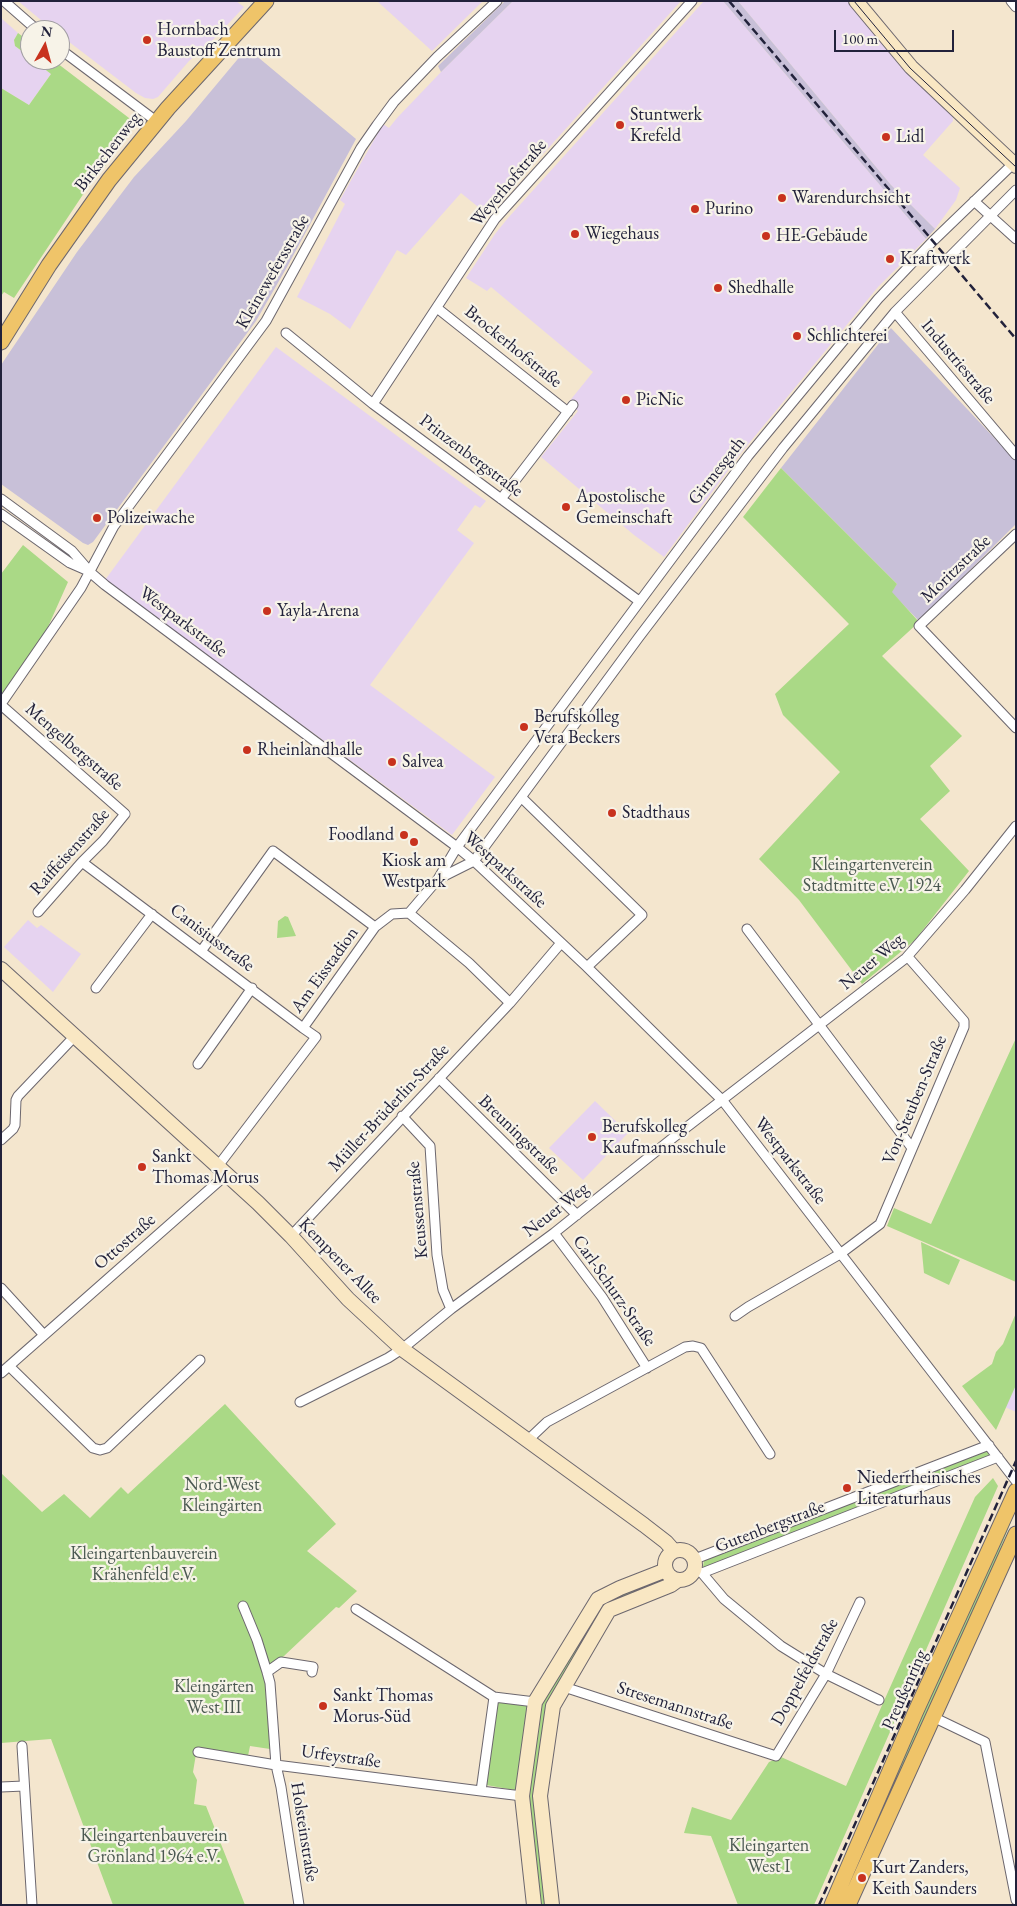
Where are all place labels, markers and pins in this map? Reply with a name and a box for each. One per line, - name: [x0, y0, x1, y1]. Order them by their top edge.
- place label: Hornbach Baustoff Zentrum: [157, 19, 281, 62]
- marker: Hornbach Baustoff Zentrum: [141, 34, 153, 46]
- place label: Stuntwerk Krefeld: [630, 104, 702, 146]
- marker: Stuntwerk Krefeld: [614, 119, 626, 131]
- place label: Lidl: [896, 126, 924, 148]
- marker: Lidl: [880, 131, 892, 143]
- place label: Warendurchsicht: [792, 187, 910, 209]
- marker: Warendurchsicht: [776, 192, 788, 204]
- place label: Purino: [705, 198, 753, 220]
- marker: Purino: [689, 203, 701, 215]
- place label: Wiegehaus: [585, 223, 659, 245]
- place label: HE-Gebäude: [776, 225, 868, 247]
- marker: Wiegehaus: [569, 228, 581, 240]
- marker: HE-Gebäude: [760, 230, 772, 242]
- place label: Kraftwerk: [900, 248, 970, 270]
- marker: Kraftwerk: [884, 253, 896, 265]
- place label: Shedhalle: [728, 277, 794, 299]
- marker: Shedhalle: [712, 282, 724, 294]
- place label: Schlichterei: [807, 325, 887, 347]
- marker: Schlichterei: [791, 330, 803, 342]
- place label: PicNic: [636, 389, 684, 411]
- marker: PicNic: [620, 394, 632, 406]
- place label: Apostolische Gemeinschaft: [576, 486, 672, 528]
- marker: Apostolische Gemeinschaft: [560, 501, 572, 513]
- place label: Polizeiwache: [107, 507, 194, 529]
- marker: Polizeiwache: [91, 512, 103, 524]
- place label: Yayla-Arena: [277, 600, 359, 622]
- marker: Yayla-Arena: [261, 605, 273, 617]
- place label: Berufskolleg Vera Beckers: [534, 706, 620, 749]
- marker: Berufskolleg Vera Beckers: [518, 721, 530, 733]
- place label: Rheinlandhalle: [257, 739, 362, 761]
- marker: Rheinlandhalle: [241, 744, 253, 756]
- place label: Salvea: [402, 751, 444, 773]
- marker: Salvea: [386, 756, 398, 768]
- place label: Stadthaus: [622, 802, 690, 824]
- marker: Stadthaus: [606, 807, 618, 819]
- place label: Foodland: [328, 824, 394, 846]
- marker: Foodland: [398, 829, 410, 841]
- marker: Kiosk am Westpark: [408, 836, 420, 848]
- place label: Kiosk am Westpark: [382, 850, 446, 892]
- place label: Berufskolleg Kaufmannsschule: [602, 1116, 726, 1158]
- marker: Berufskolleg Kaufmannsschule: [586, 1131, 598, 1143]
- place label: Sankt Thomas Morus: [152, 1146, 259, 1188]
- marker: Sankt Thomas Morus: [136, 1161, 148, 1173]
- place label: Niederrheinisches Literaturhaus: [857, 1467, 981, 1510]
- marker: Niederrheinisches Literaturhaus: [841, 1482, 853, 1494]
- place label: Sankt Thomas Morus-Süd: [333, 1685, 433, 1728]
- marker: Sankt Thomas Morus-Süd: [317, 1700, 329, 1712]
- place label: Kurt Zanders, Keith Saunders: [872, 1857, 977, 1900]
- marker: Kurt Zanders, Keith Saunders: [856, 1872, 868, 1884]

